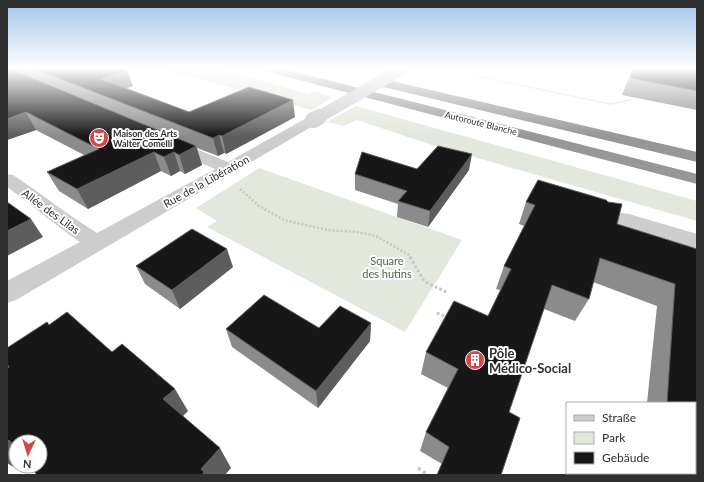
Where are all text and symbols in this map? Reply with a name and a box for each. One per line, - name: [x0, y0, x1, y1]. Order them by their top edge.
- street label: Autoroute Blanche: [444, 109, 519, 137]
- theatre icon: Maison des Arts Walter Comelli: [88, 127, 110, 149]
- place label: Maison des Arts Walter Comelli: [113, 128, 177, 149]
- street label: Rue de la Libération: [161, 152, 251, 210]
- street label: Allée des Lilas: [20, 186, 82, 236]
- park label: Square des hutins: [362, 254, 412, 280]
- place label: Pôle Médico-Social: [489, 345, 571, 376]
- building icon: Pôle Médico-Social: [464, 349, 486, 371]
- legend: [566, 402, 696, 474]
- text: Straße: [602, 410, 636, 425]
- text: Park: [602, 430, 626, 445]
- north arrow: [8, 434, 48, 474]
- text: Gebäude: [602, 450, 649, 465]
- text: N: [23, 458, 32, 471]

